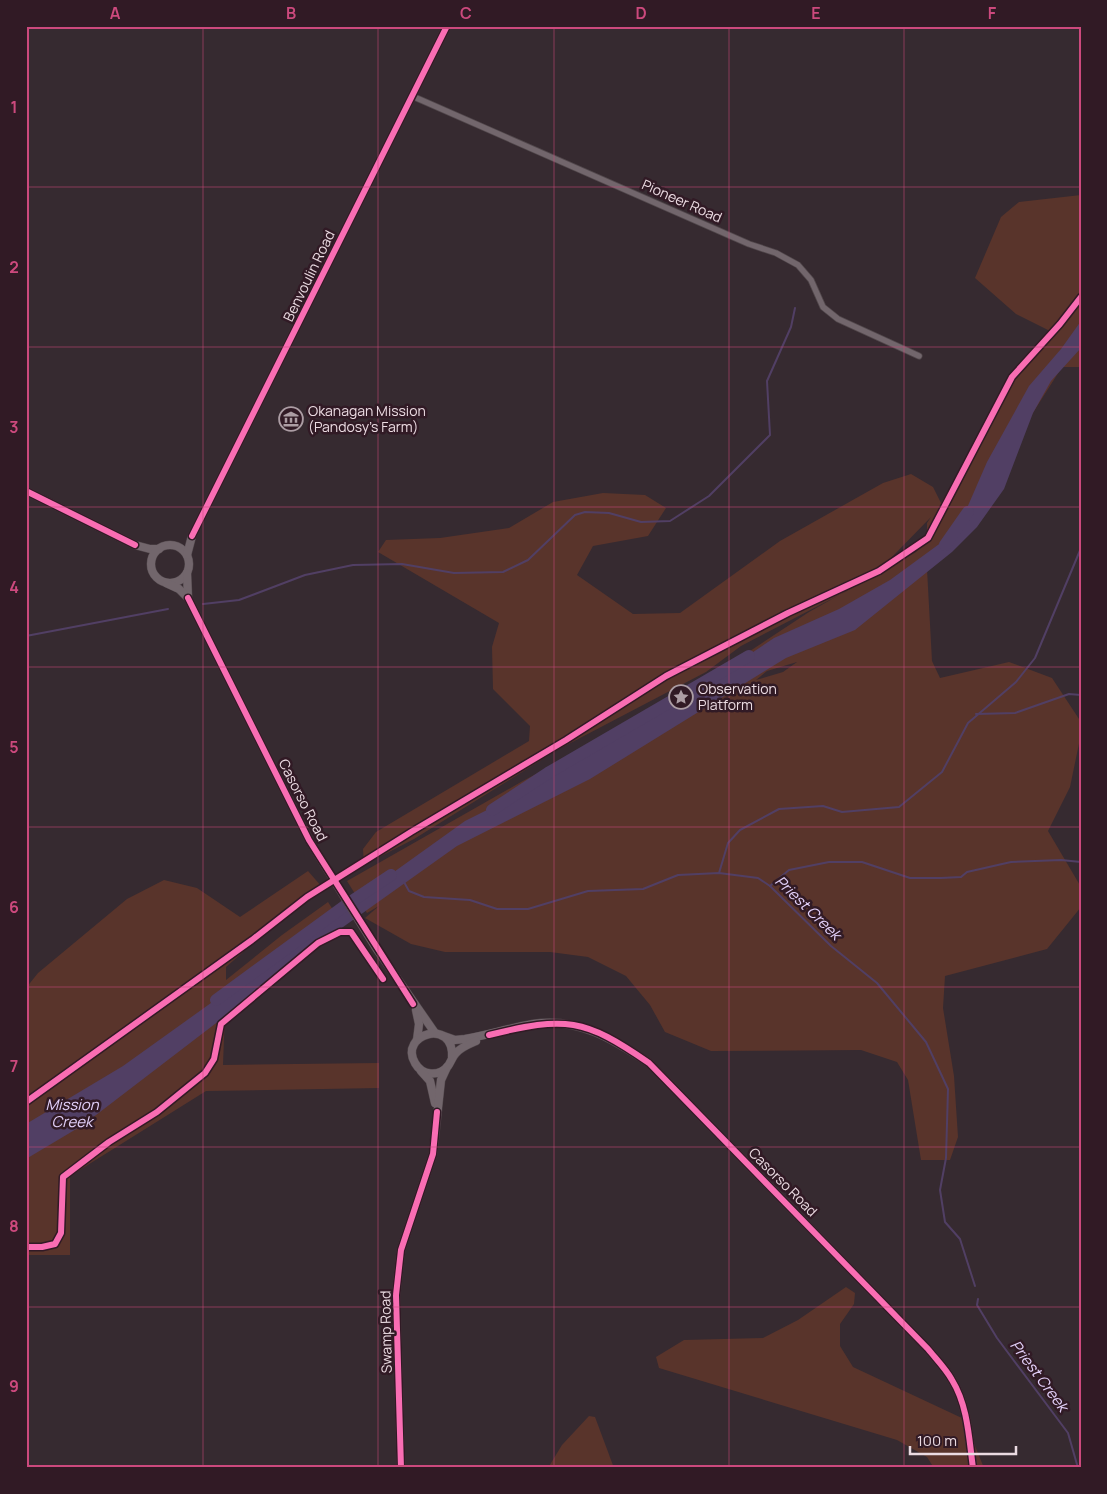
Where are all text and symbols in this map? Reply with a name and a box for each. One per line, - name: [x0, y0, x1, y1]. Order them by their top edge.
- text: A: [110, 2, 121, 24]
- text: B: [286, 2, 296, 24]
- text: C: [460, 2, 472, 24]
- text: D: [635, 2, 647, 24]
- text: E: [811, 2, 821, 24]
- text: F: [988, 2, 997, 24]
- text: 1: [10, 96, 18, 118]
- street label: Pioneer Road: [639, 174, 725, 227]
- street label: Benvoulin Road: [278, 227, 339, 324]
- text: 2: [9, 256, 19, 278]
- place label: Okanagan Mission (Pandosy's Farm): [308, 401, 426, 436]
- museum icon: Okanagan Mission (Pandosy's Farm): [278, 406, 304, 432]
- text: 3: [9, 416, 19, 438]
- text: 4: [9, 576, 19, 598]
- place label: Observation Platform: [698, 679, 777, 714]
- place icon: Observation Platform: [668, 684, 694, 710]
- text: 5: [9, 736, 19, 758]
- street label: Casorso Road: [275, 755, 332, 844]
- water label: Priest Creek: [771, 871, 848, 946]
- text: 6: [9, 896, 19, 918]
- text: 7: [10, 1055, 18, 1077]
- water label: Mission Creek: [45, 1094, 100, 1132]
- street label: Casorso Road: [745, 1143, 822, 1220]
- text: 8: [9, 1215, 19, 1237]
- street label: Swamp Road: [375, 1290, 396, 1374]
- water label: Priest Creek: [1006, 1336, 1075, 1418]
- text: 9: [9, 1375, 19, 1397]
- scale bar: [910, 1424, 1016, 1456]
- text: 100 m: [917, 1430, 957, 1451]

